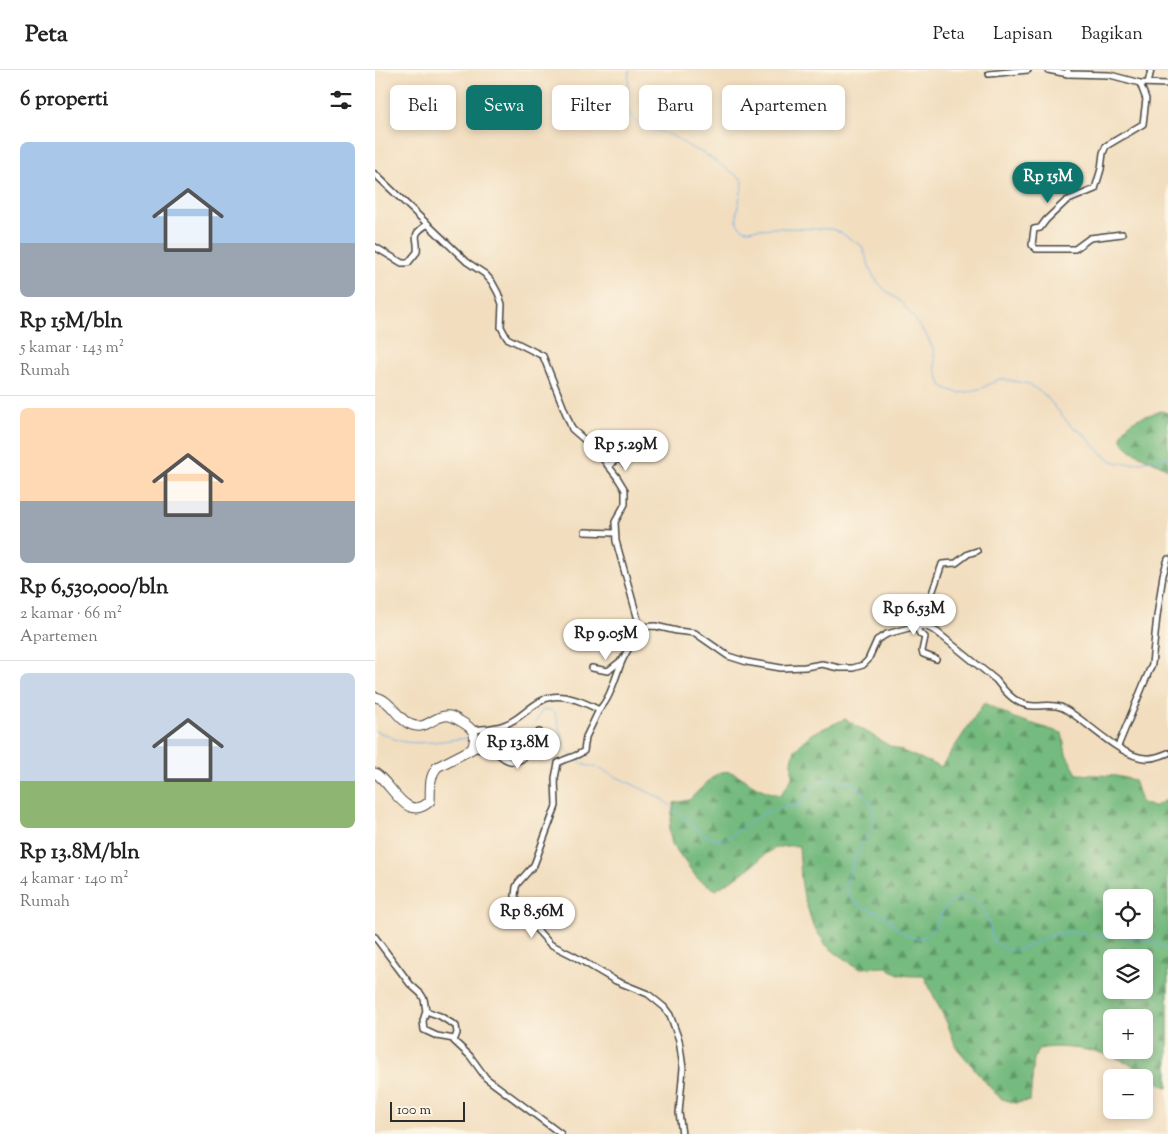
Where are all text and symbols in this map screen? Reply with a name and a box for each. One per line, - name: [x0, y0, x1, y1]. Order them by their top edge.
- text: Peta: [25, 18, 68, 52]
- text: Peta: [933, 22, 965, 48]
- text: Lapisan: [993, 22, 1053, 48]
- text: Bagikan: [1081, 22, 1143, 48]
- text: 6 properti: [20, 85, 108, 115]
- chip: Beli: [390, 85, 456, 130]
- chip: Sewa: [466, 85, 542, 130]
- chip: Filter: [552, 85, 629, 130]
- chip: Baru: [639, 85, 712, 130]
- chip: Apartemen: [722, 85, 845, 130]
- icon: filters: [327, 86, 355, 114]
- pin: Rp 15M: [1007, 162, 1089, 204]
- text: Rp 15M: [1023, 166, 1073, 189]
- icon: home: [143, 175, 233, 265]
- text: Rp 15M/bln: [20, 307, 123, 337]
- text: 5 kamar · 143 m²: [20, 337, 124, 360]
- text: Rumah: [20, 360, 70, 383]
- pin: Rp 5.29M: [574, 430, 678, 472]
- text: Rp 5.29M: [594, 434, 658, 457]
- icon: home: [143, 440, 233, 530]
- text: Rp 6,530,000/bln: [20, 573, 168, 603]
- pin: Rp 6.53M: [862, 594, 966, 636]
- text: Rp 6.53M: [883, 598, 945, 621]
- text: 2 kamar · 66 m²: [20, 603, 122, 626]
- pin: Rp 9.05M: [554, 618, 658, 661]
- text: Rp 9.05M: [574, 623, 638, 646]
- text: Apartemen: [20, 626, 98, 649]
- icon: home: [143, 705, 233, 795]
- pin: Rp 13.8M: [466, 728, 570, 770]
- text: Rp 13.8M: [487, 732, 549, 755]
- text: Rp 13.8M/bln: [20, 838, 140, 868]
- text: 4 kamar · 140 m²: [20, 868, 129, 891]
- map controls: [1103, 889, 1153, 1119]
- button: locate: [1103, 889, 1153, 939]
- text: Rumah: [20, 891, 70, 914]
- pin: Rp 8.56M: [480, 896, 584, 939]
- text: Rp 8.56M: [500, 901, 564, 924]
- button: layers: [1103, 949, 1153, 999]
- button: +: [1103, 1009, 1153, 1059]
- button: −: [1103, 1069, 1153, 1119]
- scale bar: [390, 1099, 465, 1122]
- text: 100 m: [397, 1101, 431, 1121]

